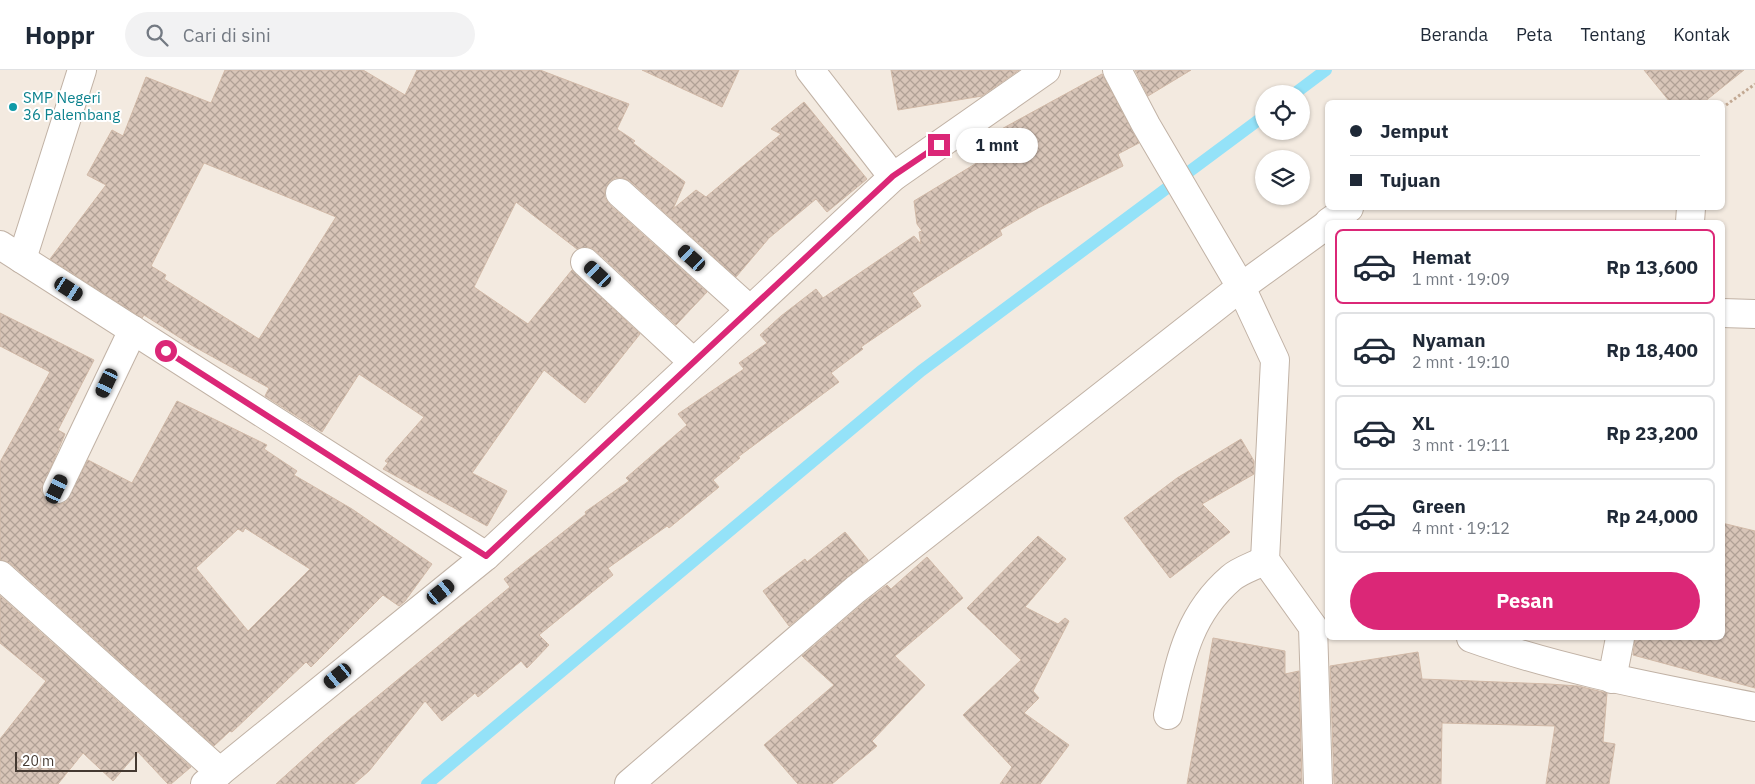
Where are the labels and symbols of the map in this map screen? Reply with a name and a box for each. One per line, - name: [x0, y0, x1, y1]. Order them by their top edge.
- place label: SMP Negeri 36 Palembang: [23, 88, 120, 124]
- marker: SMP Negeri 36 Palembang: [7, 101, 19, 113]
- callout: 1 mnt: [956, 128, 1039, 162]
- route end: [928, 134, 950, 156]
- car: [675, 242, 708, 274]
- car: [581, 258, 614, 290]
- car: [52, 275, 85, 303]
- route start: [155, 340, 177, 362]
- car: [93, 366, 120, 400]
- car: [43, 472, 70, 506]
- car: [424, 577, 457, 607]
- car: [321, 661, 354, 691]
- scale bar: [15, 749, 138, 772]

